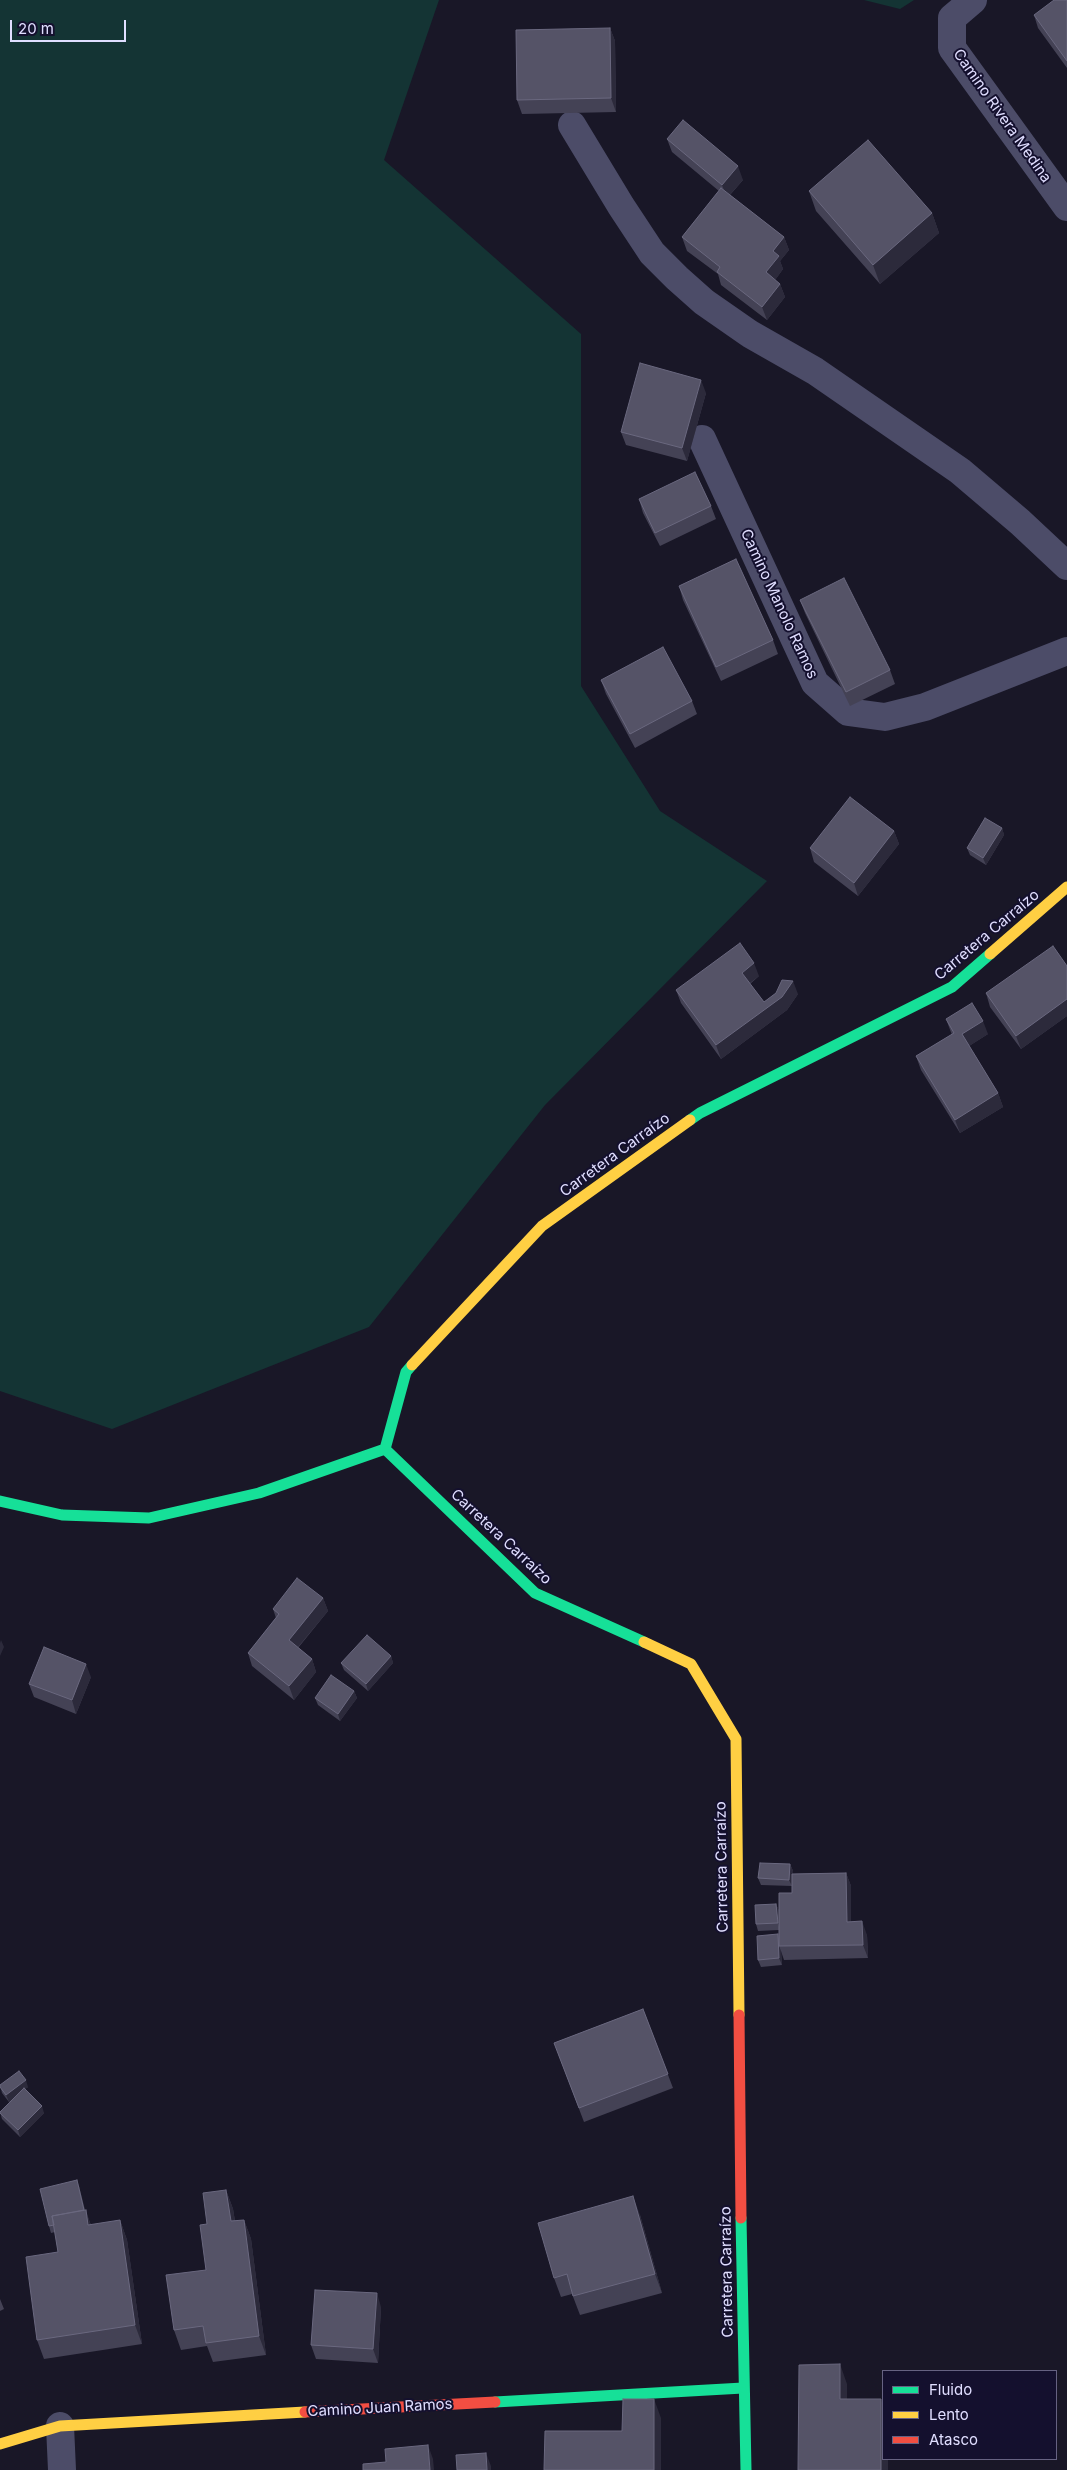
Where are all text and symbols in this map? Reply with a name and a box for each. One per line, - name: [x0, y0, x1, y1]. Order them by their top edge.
- scale bar: [12, 10, 129, 42]
- text: 20 m: [18, 19, 54, 38]
- street label: Camino Rivera Medina: [949, 46, 1055, 186]
- street label: Camino Manolo Ramos: [736, 526, 822, 682]
- street label: Carretera Carraízo: [931, 886, 1043, 984]
- street label: Carretera Carraízo: [557, 1109, 673, 1201]
- street label: Carretera Carraízo: [447, 1486, 555, 1588]
- street label: Carretera Carraízo: [712, 1801, 732, 1933]
- street label: Carretera Carraízo: [717, 2206, 737, 2338]
- legend: [882, 2370, 1057, 2460]
- text: Fluido: [929, 2380, 972, 2399]
- street label: Camino Juan Ramos: [307, 2395, 453, 2421]
- text: Lento: [929, 2405, 969, 2424]
- text: Atasco: [929, 2430, 978, 2449]

